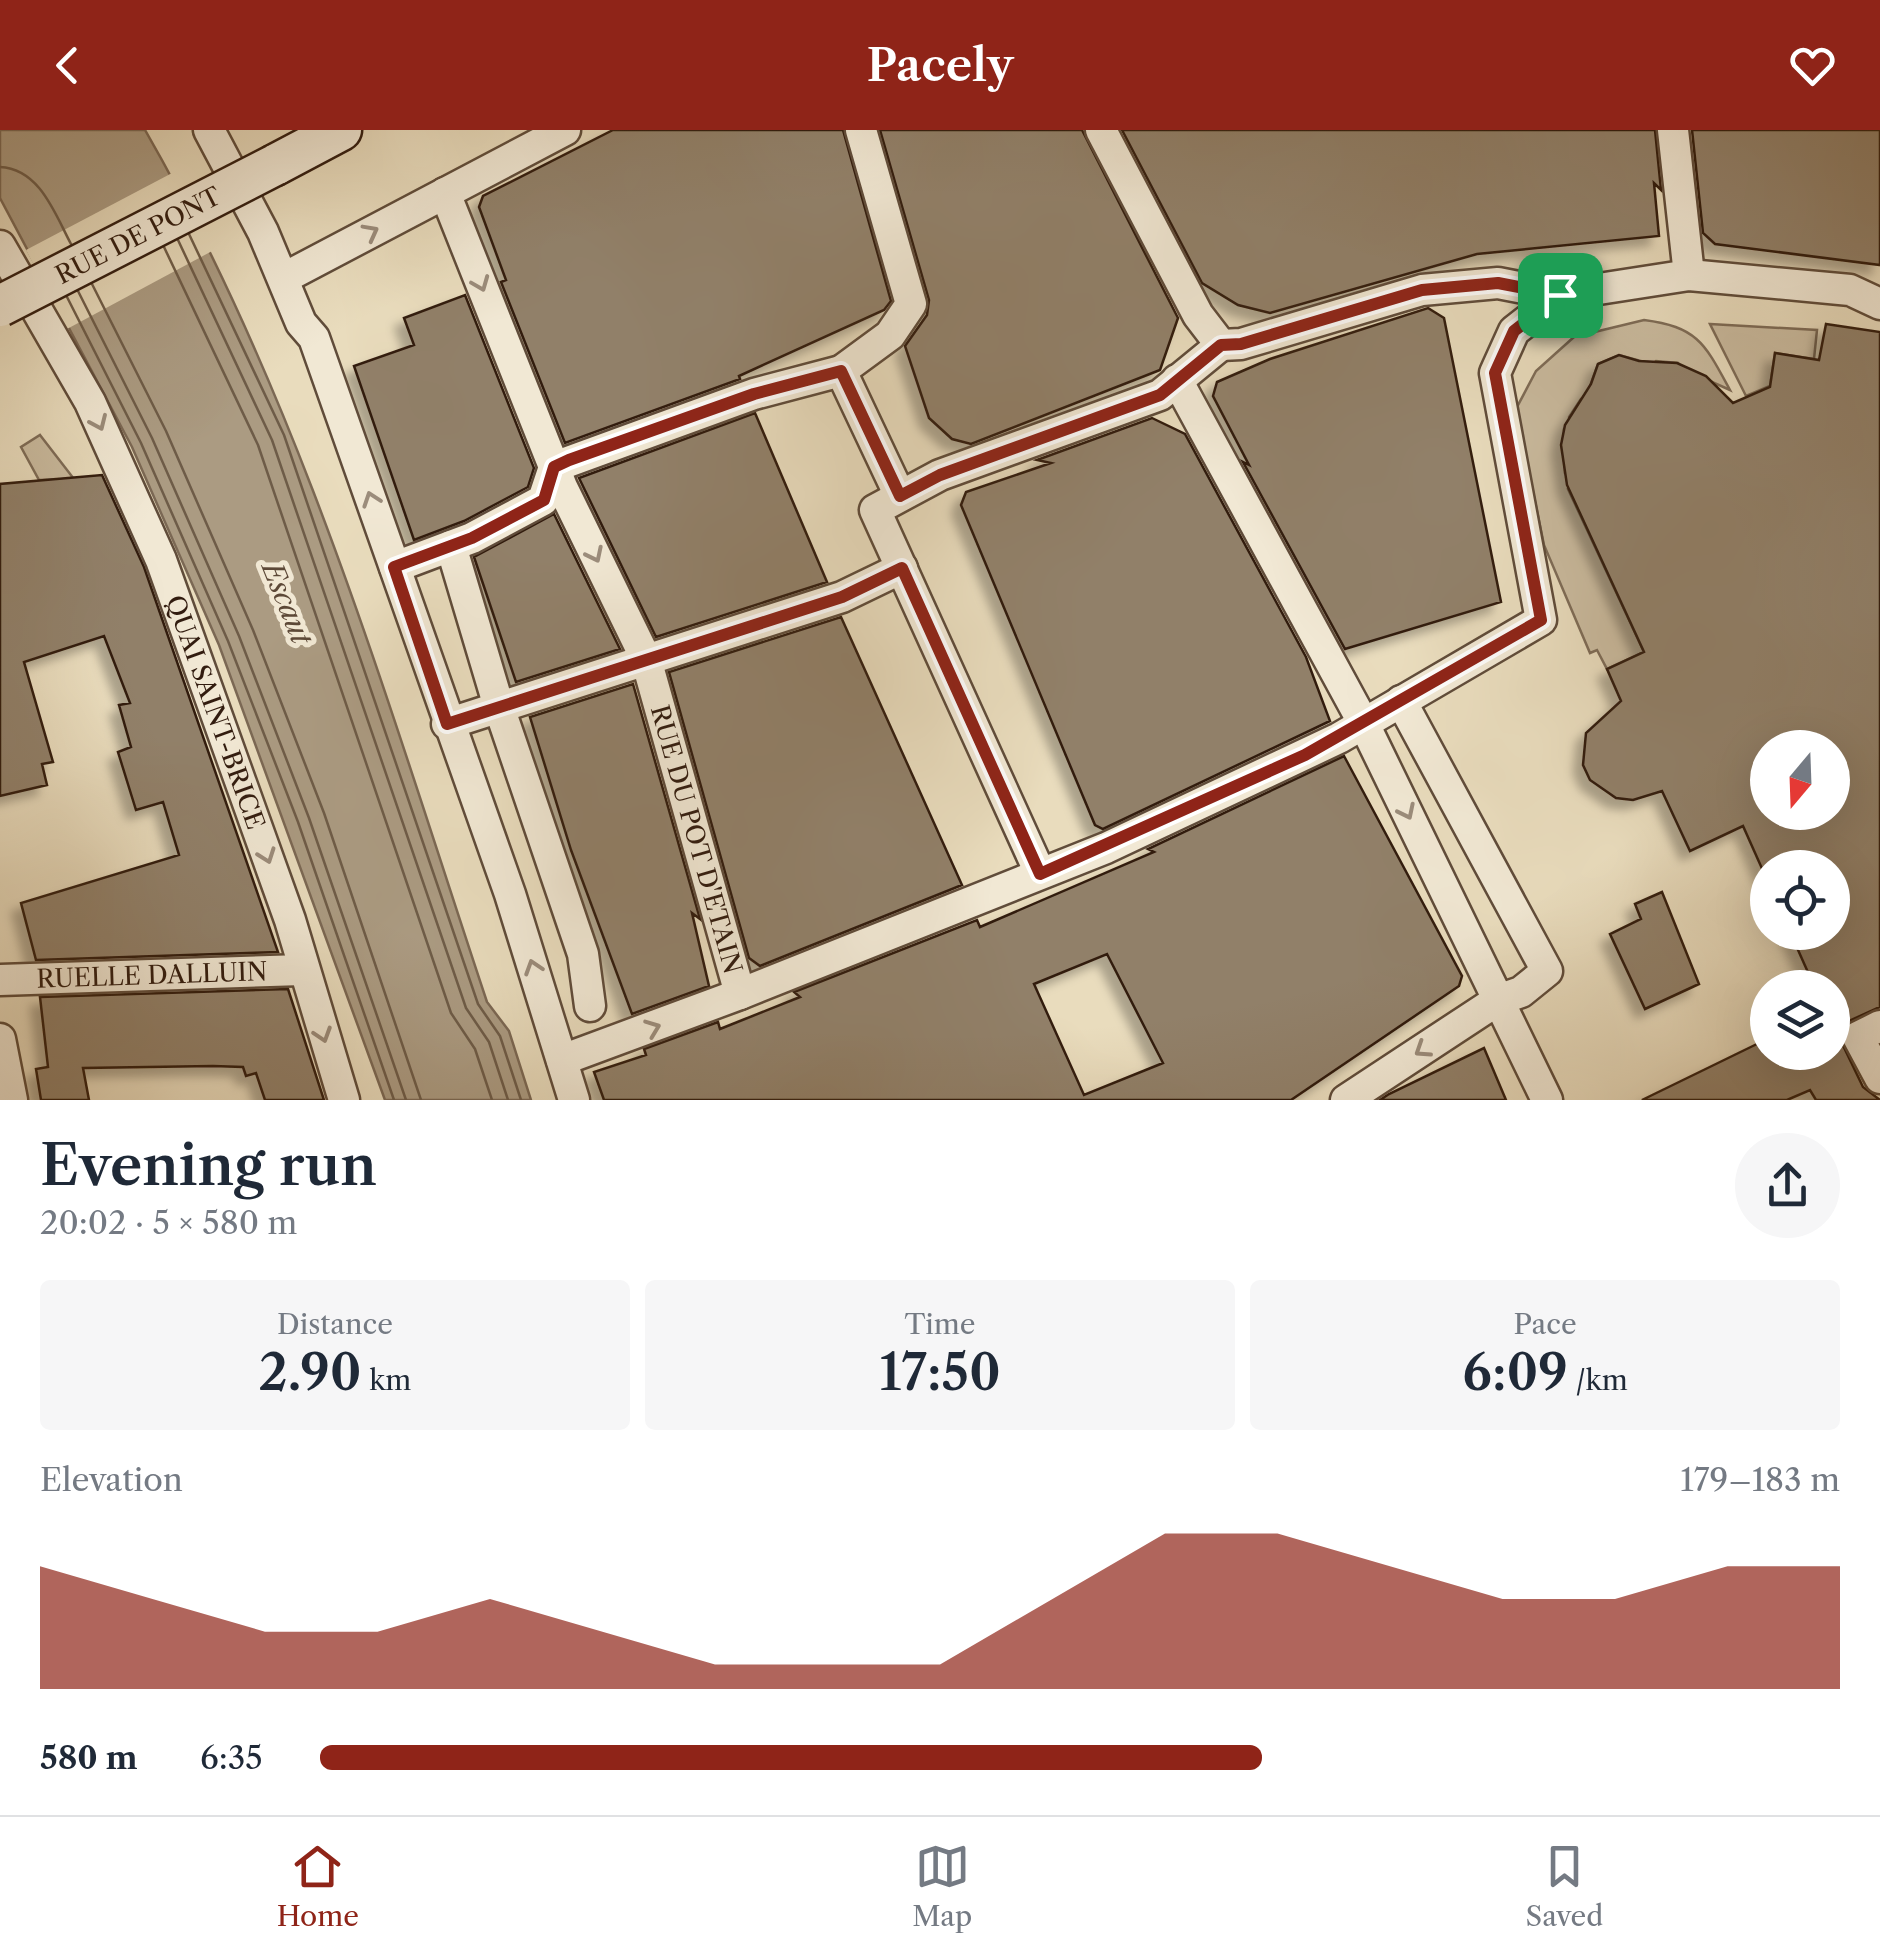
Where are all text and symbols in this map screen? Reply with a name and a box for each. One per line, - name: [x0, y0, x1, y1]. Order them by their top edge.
- text: Pacely: [866, 37, 1014, 93]
- icon: back: [40, 38, 95, 93]
- icon: heart: [1785, 38, 1840, 93]
- street label: RUE DE PONT: [50, 180, 226, 290]
- one-way arrow: [360, 225, 378, 245]
- pin: [1518, 253, 1603, 338]
- icon: arrive: [1533, 268, 1588, 323]
- one-way arrow: [470, 274, 490, 291]
- one-way arrow: [87, 413, 107, 431]
- one-way arrow: [362, 491, 382, 508]
- one-way arrow: [583, 545, 603, 563]
- water label: Escaut: [254, 555, 320, 651]
- street label: QUAI SAINT-BRICE: [159, 591, 272, 833]
- street label: RUE DU POT D'ETAIN: [644, 701, 749, 977]
- north arrow: [1750, 730, 1850, 830]
- map controls: [1750, 730, 1850, 1070]
- one-way arrow: [1394, 802, 1414, 820]
- one-way arrow: [255, 847, 276, 864]
- button: locate: [1750, 850, 1850, 950]
- street label: RUELLE DALLUIN: [36, 956, 268, 994]
- one-way arrow: [524, 959, 545, 976]
- button: layers: [1750, 970, 1850, 1070]
- one-way arrow: [644, 1019, 661, 1039]
- one-way arrow: [311, 1026, 331, 1043]
- one-way arrow: [1415, 1038, 1433, 1057]
- text: Evening run: [40, 1132, 377, 1199]
- button: share: [1735, 1133, 1840, 1238]
- text: 20:02 · 5 × 580 m: [40, 1203, 297, 1242]
- text: Distance: [277, 1307, 393, 1341]
- text: Time: [905, 1307, 975, 1341]
- text: Pace: [1513, 1307, 1577, 1341]
- text: 2.90: [259, 1341, 362, 1403]
- text: 17:50: [879, 1341, 1001, 1403]
- text: 6:09: [1462, 1341, 1568, 1403]
- text: km: [362, 1363, 411, 1397]
- text: /km: [1568, 1363, 1628, 1397]
- text: Elevation: [40, 1460, 183, 1499]
- text: 179–183 m: [1680, 1460, 1840, 1499]
- text: 580 m: [40, 1738, 138, 1777]
- text: 6:35: [200, 1738, 263, 1777]
- tab: Home: [277, 1839, 359, 1933]
- tab: Map: [912, 1839, 972, 1933]
- tab: Saved: [1526, 1839, 1603, 1933]

